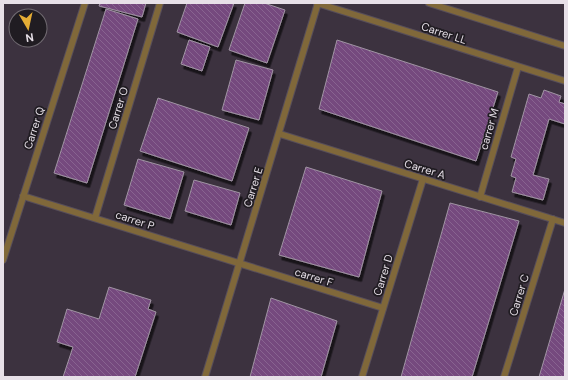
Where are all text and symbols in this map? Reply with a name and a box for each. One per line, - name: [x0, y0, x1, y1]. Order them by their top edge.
- north arrow: [8, 8, 48, 48]
- street label: Carrer LL: [420, 19, 469, 47]
- text: N: [25, 30, 35, 45]
- street label: Carrer O: [105, 85, 131, 131]
- street label: Carrer Q: [21, 105, 47, 151]
- street label: carrer M: [476, 107, 502, 151]
- street label: Carrer A: [403, 156, 447, 182]
- street label: Carrer E: [240, 165, 266, 209]
- street label: carrer P: [114, 207, 156, 233]
- street label: Carrer D: [370, 252, 396, 297]
- street label: carrer F: [293, 265, 335, 289]
- street label: Carrer C: [506, 272, 532, 318]

